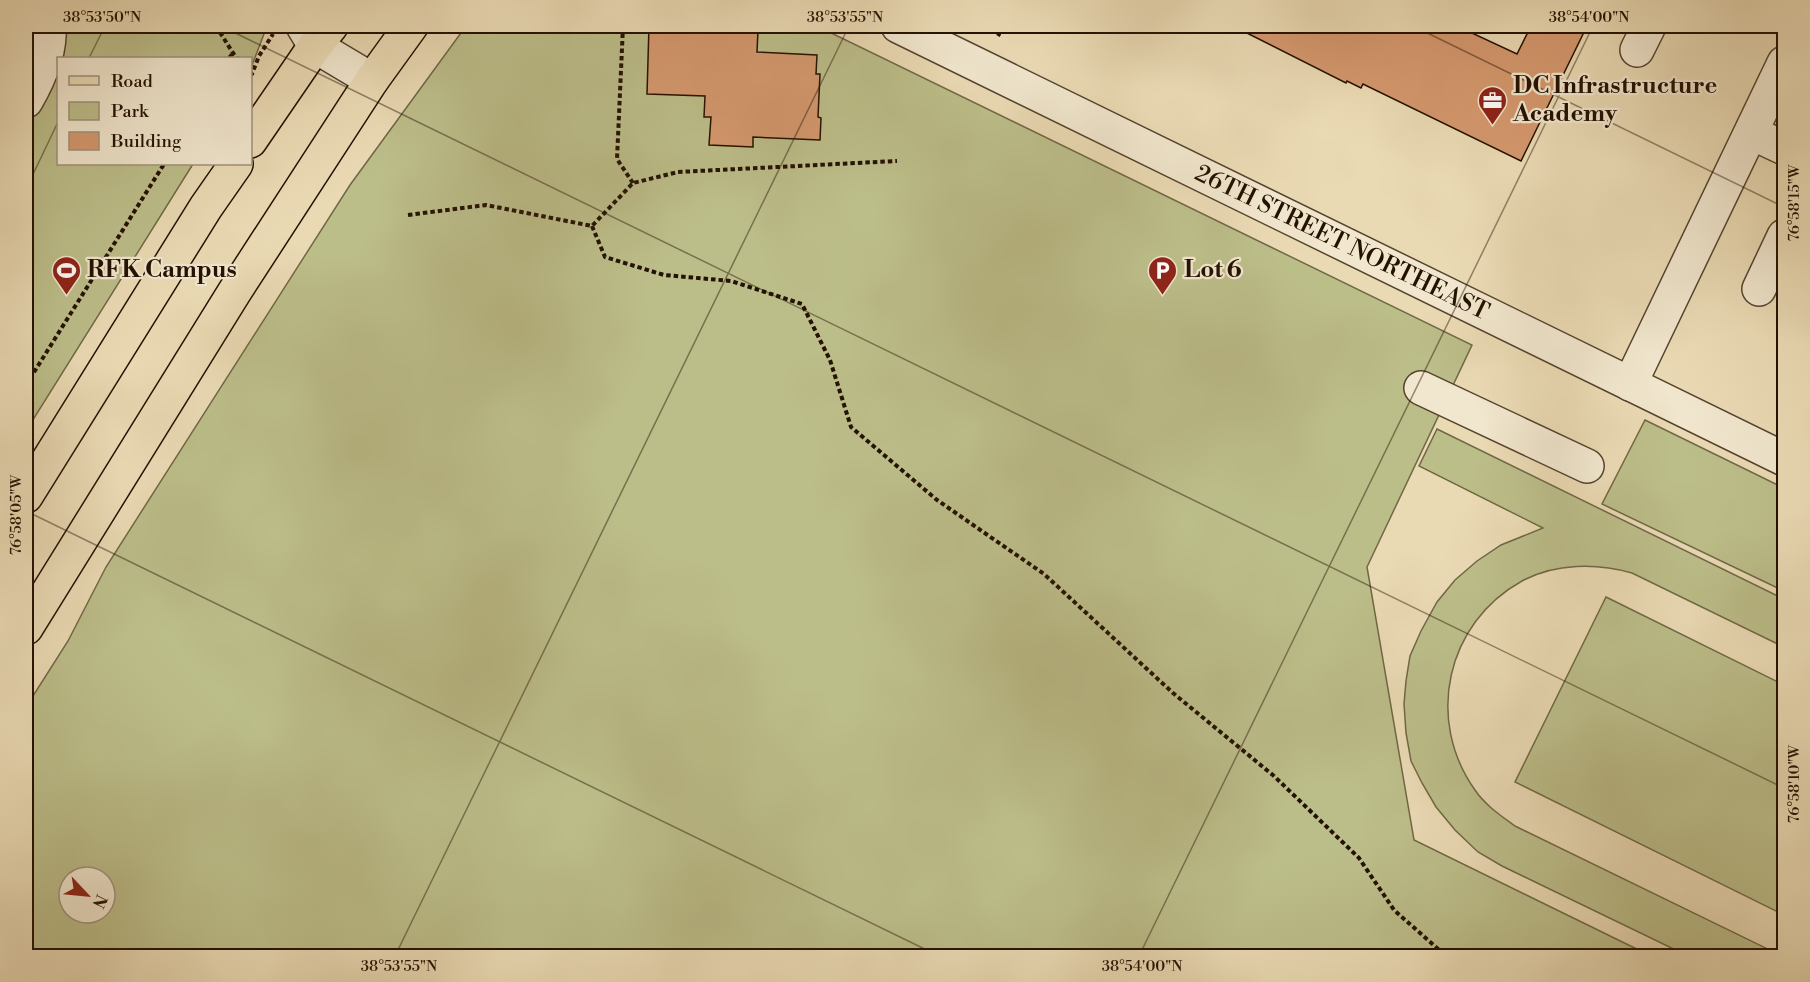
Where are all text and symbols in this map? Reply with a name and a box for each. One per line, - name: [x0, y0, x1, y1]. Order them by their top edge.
- text: 38°53'50"N: [63, 8, 141, 27]
- text: 38°53'55"N: [807, 8, 883, 27]
- text: 38°54'00"N: [1549, 8, 1629, 27]
- legend: [57, 57, 252, 165]
- text: Road: [111, 70, 154, 93]
- place label: DC Infrastructure Academy: [1512, 71, 1717, 129]
- office icon: DC Infrastructure Academy: [1476, 84, 1508, 126]
- text: Park: [111, 100, 150, 123]
- text: Building: [110, 130, 182, 153]
- street label: 26TH STREET NORTHEAST: [1190, 158, 1494, 327]
- text: 76°58'15"W: [1785, 164, 1804, 241]
- sports icon: RFK Campus: [50, 254, 82, 296]
- parking icon: Lot 6: [1147, 254, 1179, 296]
- place label: RFK Campus: [87, 255, 237, 285]
- place label: Lot 6: [1184, 255, 1242, 285]
- text: 76°58'05"W: [7, 475, 26, 555]
- text: 76°58'10"W: [1785, 745, 1804, 823]
- north arrow: [57, 865, 117, 925]
- text: N: [88, 891, 111, 912]
- text: 38°53'55"N: [361, 957, 437, 976]
- text: 38°54'00"N: [1102, 957, 1182, 976]

